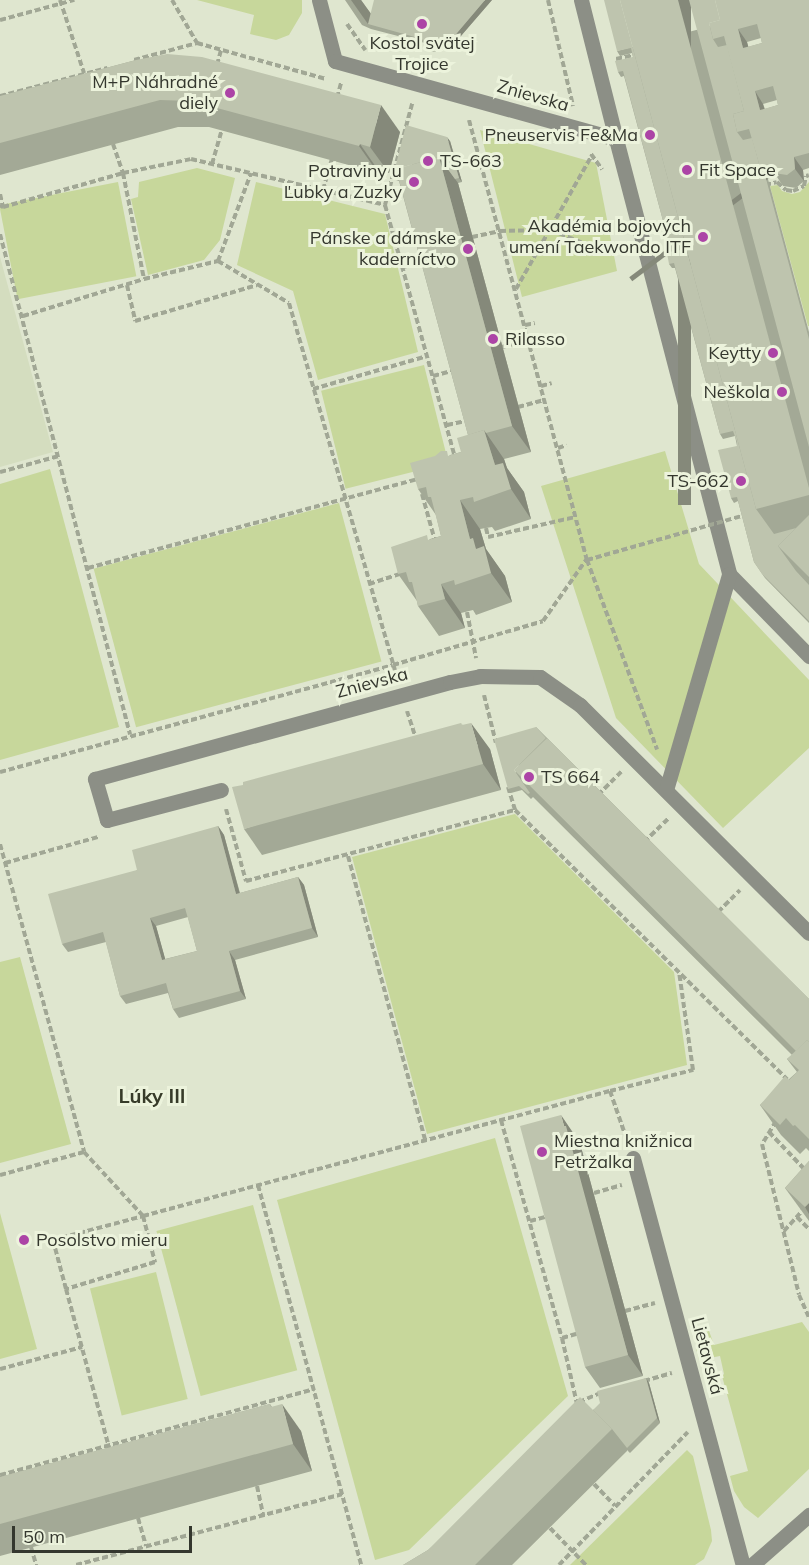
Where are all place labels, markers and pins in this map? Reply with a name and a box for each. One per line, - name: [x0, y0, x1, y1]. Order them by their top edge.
- marker: Kostol svätej Trojice: [415, 17, 429, 31]
- place label: Kostol svätej Trojice: [369, 33, 475, 76]
- place label: M+P Náhradné diely: [92, 72, 218, 115]
- marker: M+P Náhradné diely: [223, 86, 237, 100]
- place label: Pneuservis Fe&Ma: [485, 124, 638, 146]
- marker: Pneuservis Fe&Ma: [643, 128, 657, 142]
- place label: TS-663: [440, 150, 502, 172]
- marker: TS-663: [421, 154, 435, 168]
- place label: Fit Space: [699, 159, 776, 181]
- place label: Potraviny u Ľubky a Zuzky: [284, 161, 402, 204]
- marker: Fit Space: [680, 163, 694, 177]
- marker: Potraviny u Ľubky a Zuzky: [407, 175, 421, 189]
- place label: Akadémia bojových umení Taekwondo ITF: [509, 216, 691, 258]
- place label: Pánske a dámske kaderníctvo: [310, 228, 456, 270]
- marker: Akadémia bojových umení Taekwondo ITF: [696, 230, 710, 244]
- marker: Pánske a dámske kaderníctvo: [461, 242, 475, 256]
- place label: Rilasso: [505, 328, 565, 350]
- marker: Rilasso: [486, 332, 500, 346]
- place label: Keytty: [708, 342, 761, 364]
- marker: Keytty: [766, 346, 780, 360]
- place label: Neškola: [703, 381, 770, 403]
- marker: Neškola: [775, 385, 789, 399]
- place label: TS-662: [667, 470, 729, 492]
- marker: TS-662: [734, 474, 748, 488]
- place label: TS 664: [541, 766, 600, 788]
- marker: TS 664: [522, 770, 536, 784]
- place label: Miestna knižnica Petržalka: [554, 1131, 693, 1174]
- marker: Miestna knižnica Petržalka: [535, 1145, 549, 1159]
- place label: Posolstvo mieru: [36, 1229, 168, 1251]
- marker: Posolstvo mieru: [17, 1233, 31, 1247]

